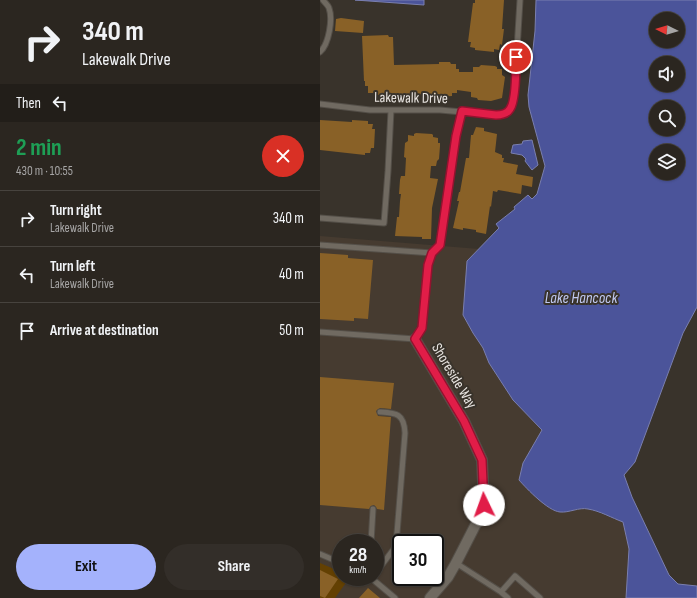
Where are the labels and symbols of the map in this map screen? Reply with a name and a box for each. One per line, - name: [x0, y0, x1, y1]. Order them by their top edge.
- north arrow: [649, 12, 685, 48]
- pin: [499, 40, 533, 74]
- street label: Lakewalk Drive: [374, 88, 448, 108]
- water label: Lake Hancock: [545, 289, 618, 308]
- street label: Shoreside Way: [427, 340, 481, 412]
- position arrow: [463, 484, 505, 526]
- speed limit sign: 30: [392, 534, 444, 586]

